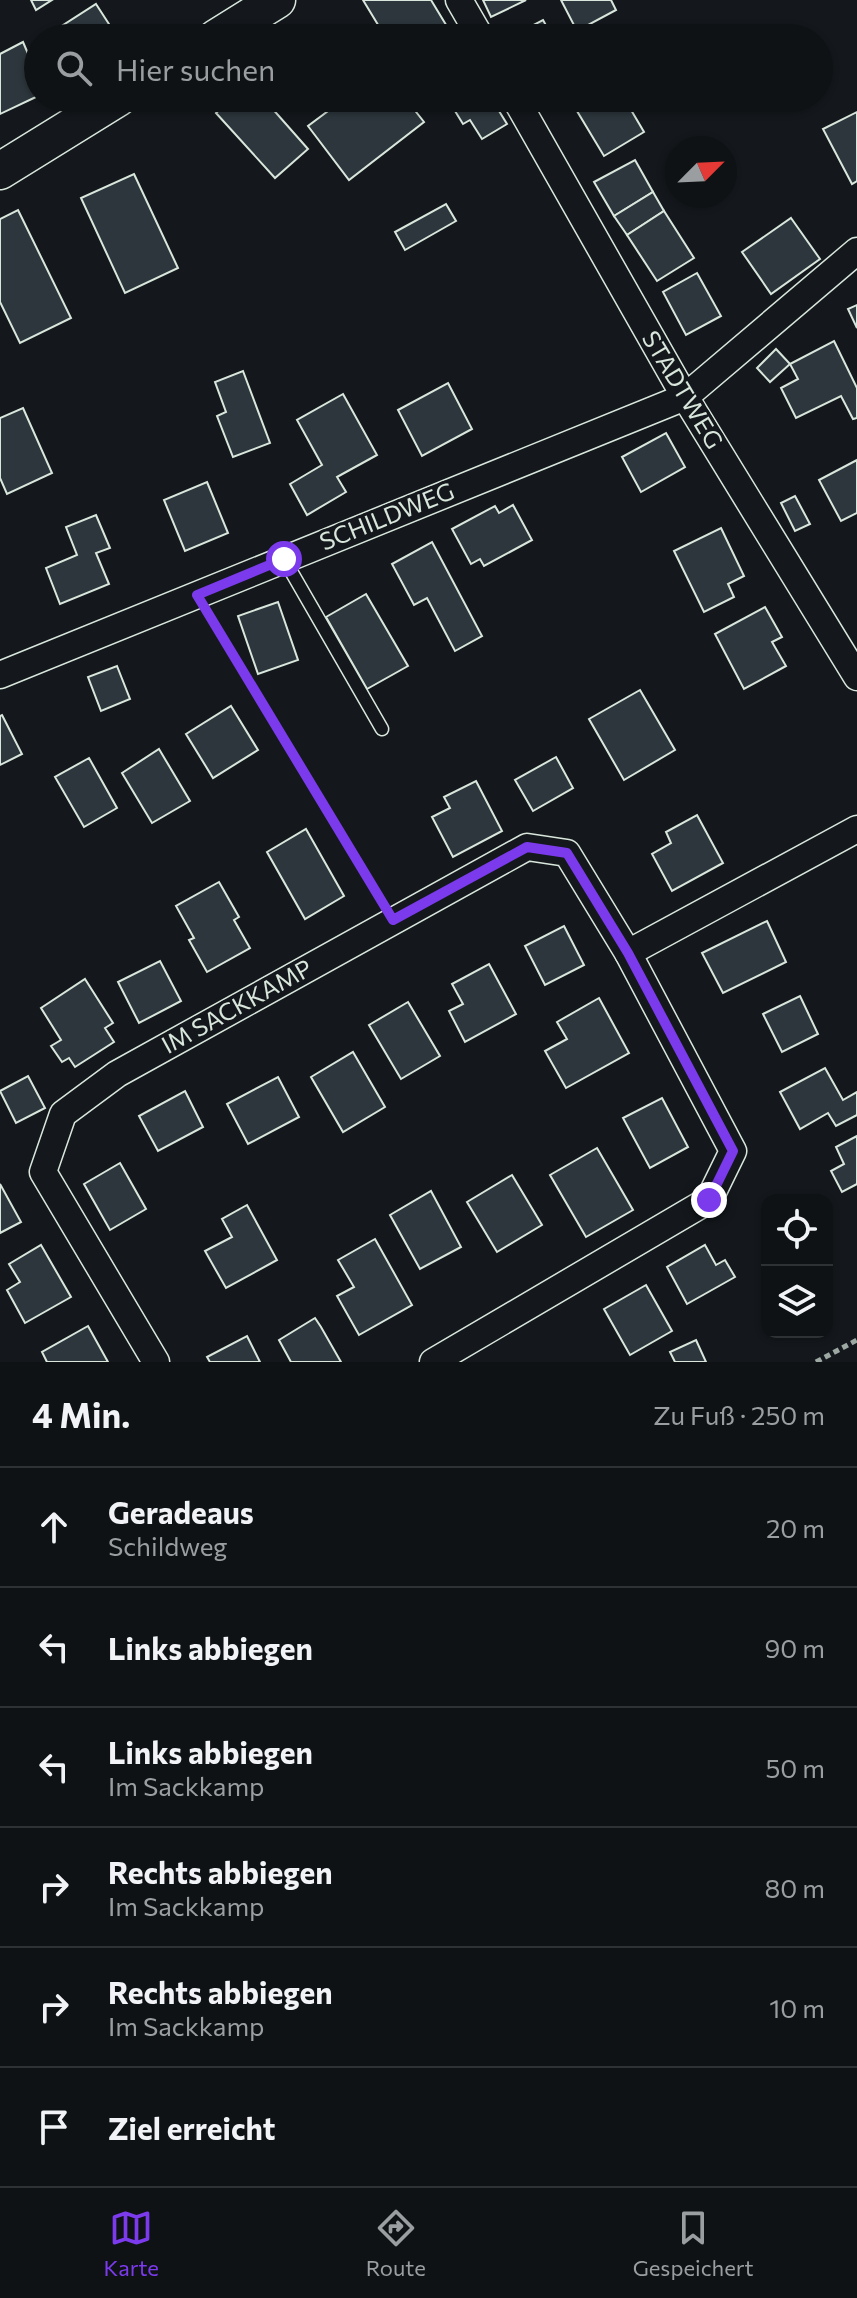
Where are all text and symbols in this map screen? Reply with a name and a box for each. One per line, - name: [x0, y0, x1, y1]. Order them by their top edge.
- search box: [24, 24, 833, 112]
- icon: search: [52, 46, 96, 90]
- text: Hier suchen: [116, 50, 275, 87]
- north arrow: [665, 136, 737, 208]
- street label: STADTWEG: [637, 325, 730, 453]
- street label: SCHILDWEG: [315, 475, 458, 556]
- route start: [266, 541, 302, 577]
- street label: IM SACKKAMP: [156, 952, 317, 1059]
- route end: [691, 1182, 727, 1218]
- map controls: [761, 1194, 833, 1338]
- button: locate: [761, 1194, 833, 1266]
- button: layers: [761, 1266, 833, 1338]
- text: 4 Min.: [32, 1393, 130, 1435]
- text: Zu Fuß · 250 m: [653, 1399, 825, 1430]
- text: Geradeaus: [108, 1493, 254, 1530]
- icon: ahead: [32, 1505, 76, 1549]
- text: 20 m: [766, 1512, 825, 1543]
- text: Schildweg: [108, 1530, 227, 1561]
- icon: left: [32, 1625, 76, 1669]
- text: Links abbiegen: [108, 1629, 313, 1666]
- text: 90 m: [765, 1632, 825, 1663]
- text: Links abbiegen: [108, 1733, 313, 1770]
- icon: left: [32, 1745, 76, 1789]
- text: 50 m: [765, 1752, 825, 1783]
- text: Im Sackkamp: [108, 1770, 264, 1801]
- text: Rechts abbiegen: [108, 1853, 333, 1890]
- icon: right: [32, 1865, 76, 1909]
- text: 80 m: [765, 1872, 825, 1903]
- text: Im Sackkamp: [108, 1890, 264, 1921]
- text: Rechts abbiegen: [108, 1973, 333, 2010]
- icon: right: [32, 1985, 76, 2029]
- text: 10 m: [769, 1992, 825, 2023]
- text: Im Sackkamp: [108, 2010, 264, 2041]
- icon: arrive: [32, 2105, 76, 2149]
- text: Ziel erreicht: [108, 2109, 276, 2146]
- tab: Karte: [103, 2206, 159, 2281]
- tab: Route: [366, 2206, 426, 2281]
- tab: Gespeichert: [633, 2206, 754, 2281]

